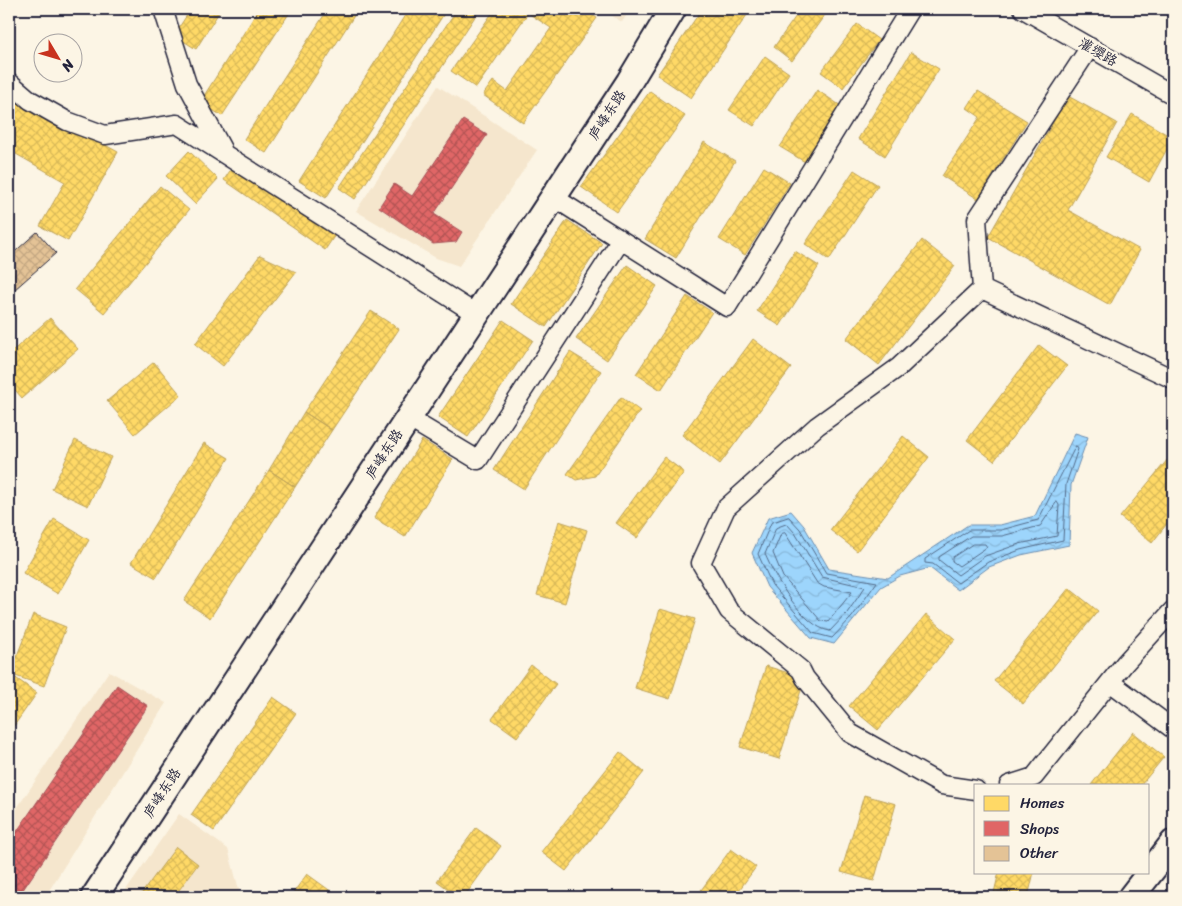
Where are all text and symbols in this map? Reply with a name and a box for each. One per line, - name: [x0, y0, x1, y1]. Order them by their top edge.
- street label: 灌缨路: [1074, 31, 1122, 73]
- north arrow: [32, 32, 82, 82]
- text: N: [55, 53, 81, 77]
- street label: 庐峰东路: [581, 85, 633, 145]
- street label: 庐峰东路: [358, 424, 410, 484]
- street label: 庐峰东路: [136, 763, 188, 823]
- legend: [974, 784, 1150, 874]
- text: Homes: [1020, 790, 1064, 816]
- text: Shops: [1020, 816, 1060, 842]
- text: Other: [1020, 840, 1059, 866]

